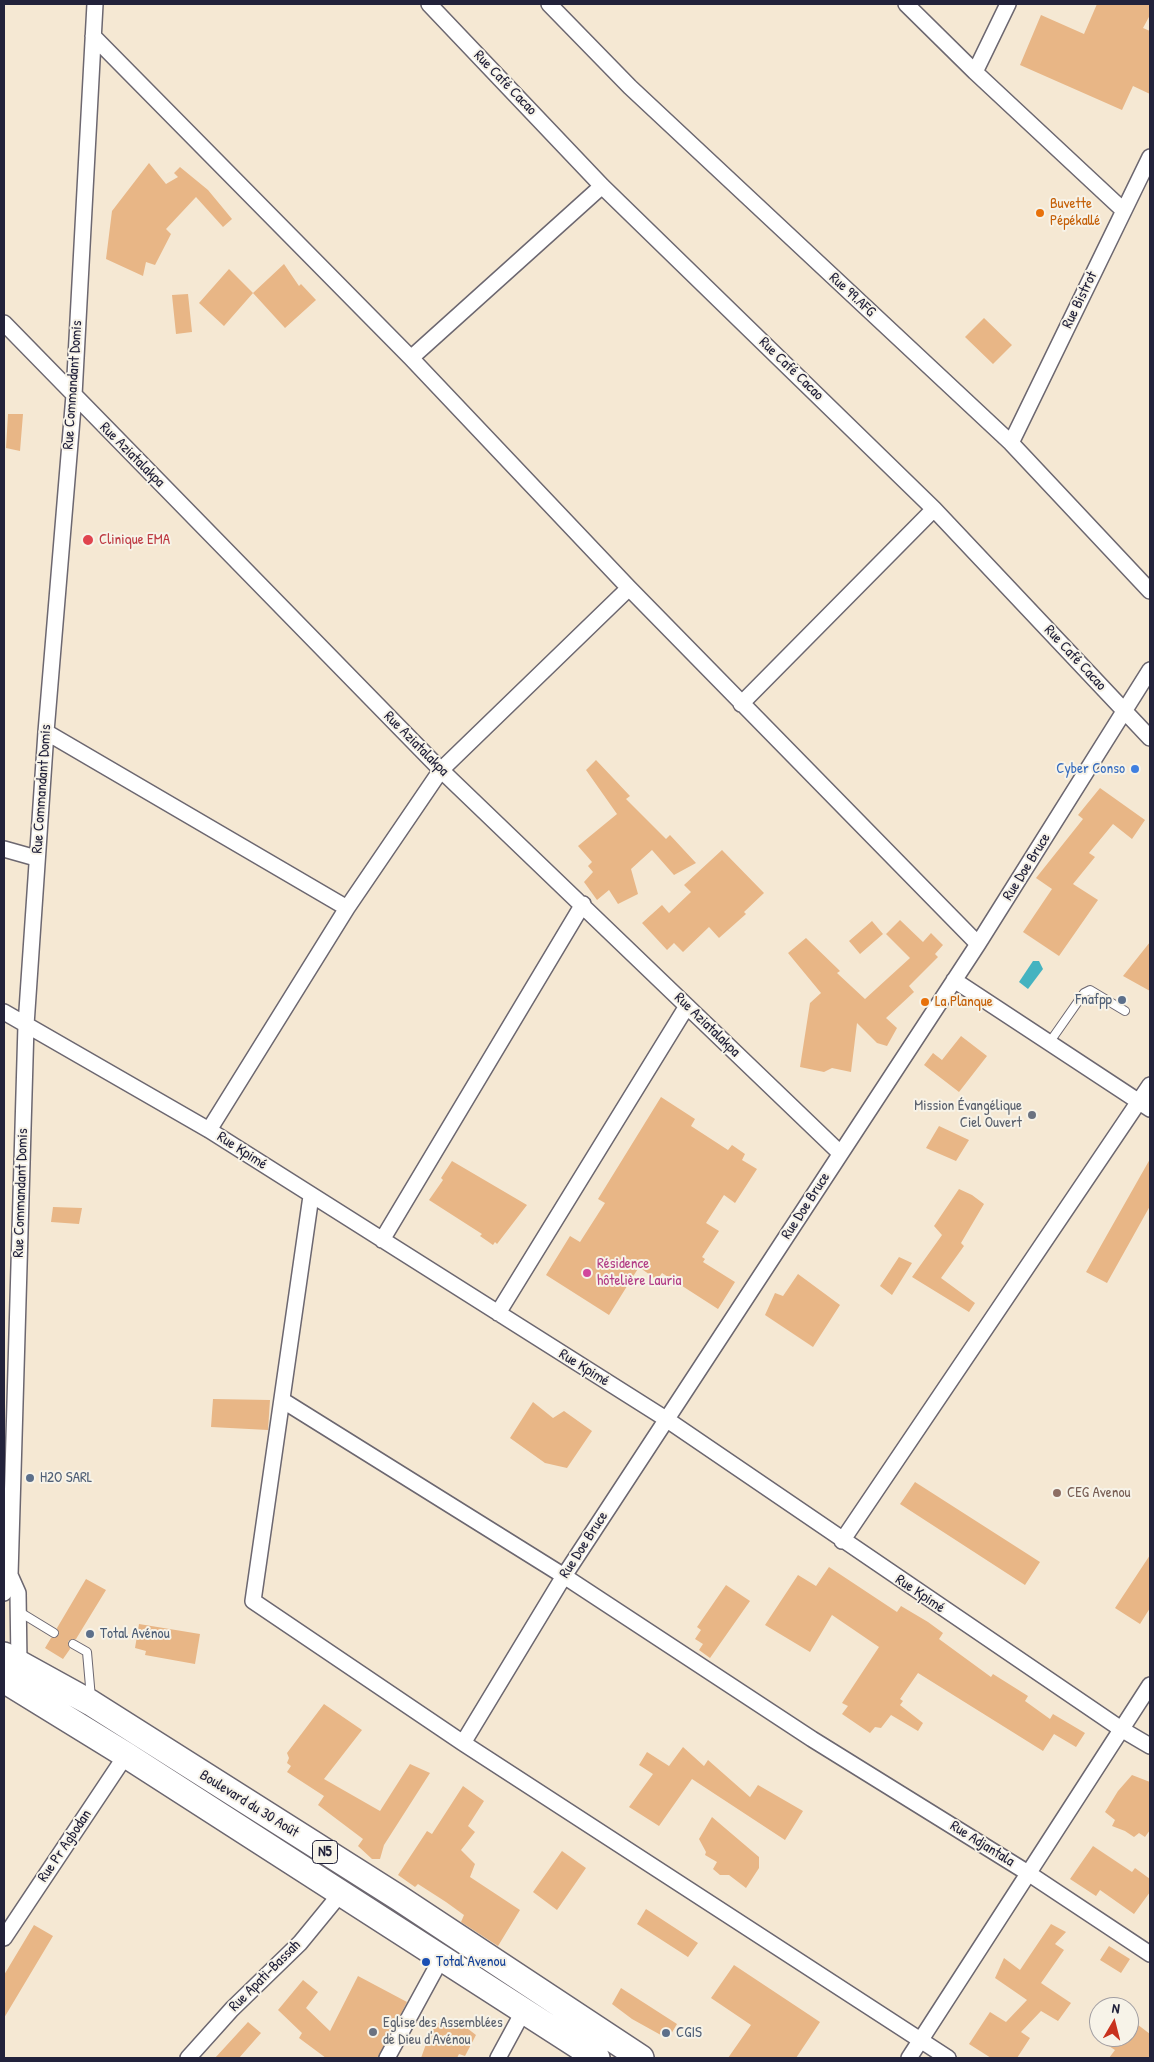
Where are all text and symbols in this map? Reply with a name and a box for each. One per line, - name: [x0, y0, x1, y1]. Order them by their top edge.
- street label: Rue Café Cacao: [470, 47, 540, 119]
- place label: Buvette Pépékallé: [1050, 195, 1100, 230]
- marker: Buvette Pépékallé: [1034, 207, 1046, 219]
- street label: Rue 99.AFG: [825, 269, 879, 321]
- street label: Rue Bistrot: [1059, 269, 1101, 331]
- street label: Rue Commandant Domis: [60, 320, 86, 450]
- street label: Rue Café Cacao: [755, 334, 827, 404]
- street label: Rue Aziatalakpa: [96, 419, 168, 491]
- place label: Clinique EMA: [99, 531, 170, 549]
- marker: Clinique EMA: [81, 533, 95, 547]
- street label: Rue Café Cacao: [1040, 622, 1110, 694]
- street label: Rue Aziatalakpa: [380, 708, 452, 780]
- street label: Rue Commandant Domis: [29, 724, 55, 854]
- place label: Cyber Conso: [1056, 760, 1125, 778]
- marker: Cyber Conso: [1129, 763, 1141, 775]
- street label: Rue Doe Bruce: [999, 830, 1055, 904]
- street label: Rue Aziatalakpa: [670, 989, 744, 1061]
- place label: Fnafpp: [1075, 991, 1112, 1009]
- place label: La Planque: [935, 993, 993, 1011]
- marker: Fnafpp: [1116, 994, 1128, 1006]
- marker: La Planque: [919, 996, 931, 1008]
- place label: Mission Évangélique Ciel Ouvert: [914, 1097, 1022, 1132]
- marker: Mission Évangélique Ciel Ouvert: [1026, 1109, 1038, 1121]
- street label: Rue Commandant Domis: [10, 1128, 32, 1258]
- street label: Rue Kpimé: [214, 1128, 270, 1174]
- street label: Rue Doe Bruce: [778, 1169, 834, 1243]
- place label: Résidence hôtelière Lauria: [597, 1255, 681, 1290]
- marker: Résidence hôtelière Lauria: [581, 1267, 593, 1279]
- street label: Rue Kpimé: [555, 1346, 613, 1390]
- place label: H2O SARL: [40, 1469, 92, 1487]
- marker: H2O SARL: [24, 1472, 36, 1484]
- place label: CEG Avenou: [1067, 1484, 1131, 1502]
- marker: CEG Avenou: [1051, 1487, 1063, 1499]
- street label: Rue Doe Bruce: [556, 1508, 612, 1582]
- street label: Rue Kpimé: [892, 1571, 948, 1617]
- place label: Total Avénou: [100, 1625, 170, 1643]
- marker: Total Avénou: [84, 1628, 96, 1640]
- street label: Boulevard du 30 Août: [196, 1766, 302, 1842]
- street label: Rue Pr Agbodan: [34, 1806, 96, 1886]
- street label: Rue Adjantala: [946, 1817, 1018, 1871]
- road number: N5: [312, 1840, 338, 1864]
- street label: Rue Apati-Bassah: [226, 1937, 304, 2015]
- place label: Total Avenou: [436, 1953, 506, 1971]
- marker: Total Avenou: [420, 1956, 432, 1968]
- north arrow: [1089, 1997, 1139, 2047]
- text: N: [1111, 1998, 1121, 2018]
- place label: Eglise des Assemblées de Dieu d'Avénou: [383, 2014, 503, 2049]
- place label: CGIS: [676, 2024, 702, 2042]
- marker: Eglise des Assemblées de Dieu d'Avénou: [367, 2026, 379, 2038]
- marker: CGIS: [660, 2027, 672, 2039]

